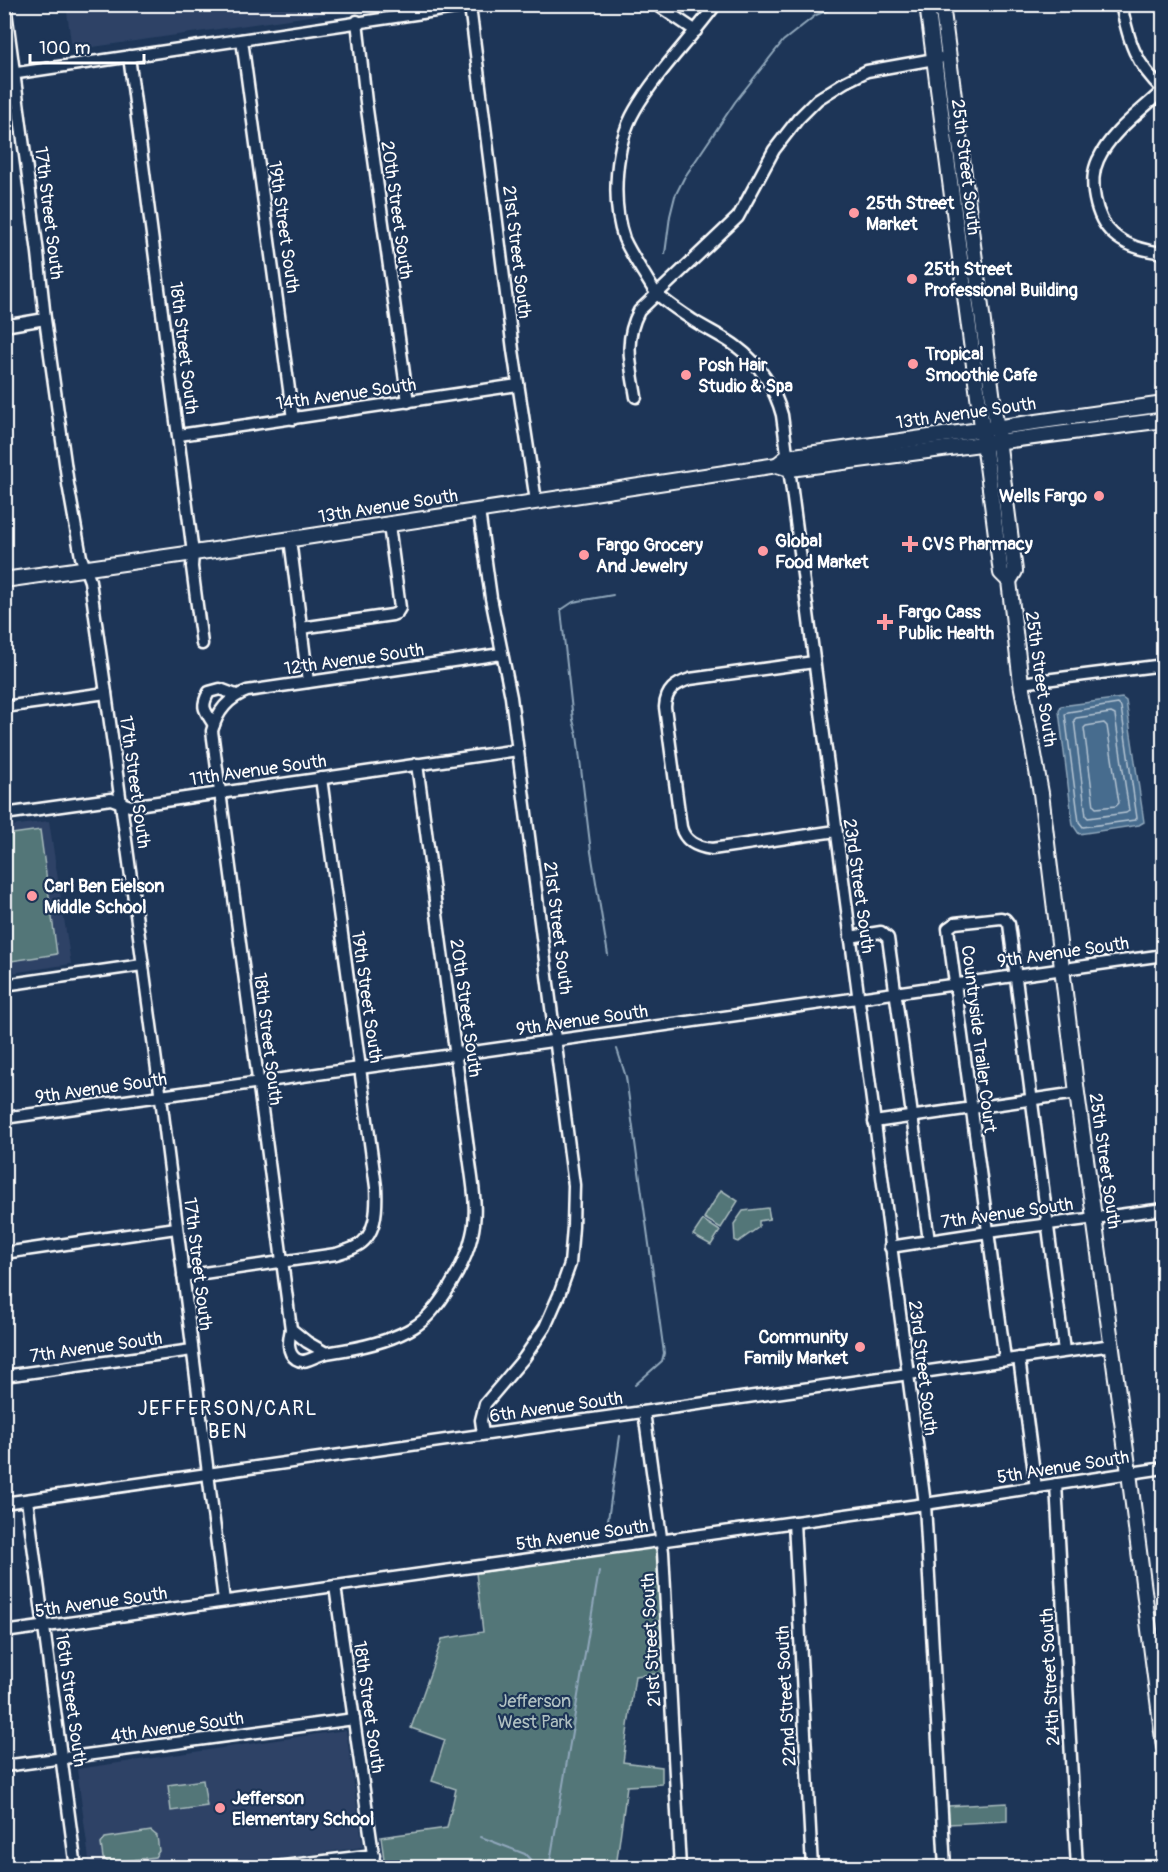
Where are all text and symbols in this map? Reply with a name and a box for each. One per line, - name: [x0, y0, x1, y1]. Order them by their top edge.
- scale bar: [30, 27, 144, 65]
- text: 100 m: [39, 37, 91, 60]
- street label: 25th Street South: [946, 98, 985, 236]
- street label: 20th Street South: [375, 139, 418, 281]
- street label: 17th Street South: [29, 145, 68, 281]
- street label: 19th Street South: [263, 159, 304, 295]
- street label: 21st Street South: [497, 184, 536, 320]
- place label: 25th Street Market: [866, 192, 955, 236]
- marker: 25th Street Market: [847, 206, 861, 220]
- place label: 25th Street Professional Building: [924, 258, 1078, 302]
- marker: 25th Street Professional Building: [905, 272, 919, 286]
- street label: 18th Street South: [164, 280, 203, 416]
- place label: Tropical Smoothie Cafe: [924, 343, 1038, 387]
- place label: Posh Hair Studio & Spa: [698, 354, 794, 398]
- marker: Tropical Smoothie Cafe: [906, 357, 920, 371]
- marker: Posh Hair Studio & Spa: [679, 368, 693, 382]
- street label: 14th Avenue South: [275, 373, 418, 416]
- street label: 13th Avenue South: [895, 392, 1037, 435]
- street label: 13th Avenue South: [317, 484, 459, 529]
- place label: Wells Fargo: [999, 485, 1087, 508]
- marker: Wells Fargo: [1092, 489, 1106, 503]
- place label: Global Food Market: [775, 530, 869, 574]
- place label: CVS Pharmacy: [922, 533, 1033, 556]
- place label: Fargo Grocery And Jewelry: [596, 534, 703, 578]
- marker: CVS Pharmacy: [903, 537, 917, 551]
- marker: Global Food Market: [756, 544, 770, 558]
- marker: Fargo Grocery And Jewelry: [577, 548, 591, 562]
- place label: Fargo Cass Public Health: [898, 601, 995, 645]
- street label: 25th Street South: [1020, 610, 1061, 749]
- marker: Fargo Cass Public Health: [876, 613, 894, 631]
- street label: 12th Avenue South: [283, 638, 425, 681]
- street label: 17th Street South: [114, 714, 155, 850]
- street label: 11th Avenue South: [188, 750, 328, 791]
- street label: 23rd Street South: [838, 817, 879, 955]
- street label: 21st Street South: [538, 860, 577, 996]
- place label: Carl Ben Eielson Middle School: [44, 875, 164, 919]
- marker: Carl Ben Eielson Middle School: [25, 889, 39, 903]
- street label: 19th Street South: [346, 929, 387, 1065]
- street label: 9th Avenue South: [996, 932, 1131, 973]
- street label: 20th Street South: [444, 937, 487, 1079]
- street label: Countryside Trailer Court: [956, 944, 1002, 1135]
- street label: 18th Street South: [248, 971, 287, 1107]
- street label: 9th Avenue South: [515, 1000, 650, 1041]
- street label: 9th Avenue South: [34, 1068, 169, 1109]
- street label: 25th Street South: [1084, 1092, 1125, 1231]
- street label: 7th Avenue South: [939, 1193, 1075, 1234]
- street label: 17th Street South: [178, 1196, 217, 1332]
- street label: 23rd Street South: [903, 1299, 942, 1437]
- place label: Community Family Market: [743, 1326, 849, 1370]
- street label: 7th Avenue South: [28, 1327, 164, 1368]
- marker: Community Family Market: [853, 1340, 867, 1354]
- street label: 6th Avenue South: [488, 1387, 624, 1428]
- district label: JEFFERSON/CARL BEN: [138, 1396, 318, 1444]
- street label: 5th Avenue South: [995, 1446, 1131, 1489]
- street label: 5th Avenue South: [514, 1515, 650, 1556]
- street label: 21st Street South: [637, 1572, 666, 1707]
- street label: 5th Avenue South: [33, 1582, 169, 1623]
- street label: 24th Street South: [1035, 1608, 1066, 1746]
- street label: 22nd Street South: [771, 1625, 802, 1767]
- street label: 16th Street South: [50, 1632, 91, 1768]
- street label: 18th Street South: [348, 1639, 389, 1775]
- park label: Jefferson West Park: [498, 1690, 573, 1734]
- street label: 4th Avenue South: [109, 1707, 245, 1748]
- place label: Jefferson Elementary School: [232, 1787, 374, 1831]
- marker: Jefferson Elementary School: [213, 1801, 227, 1815]

